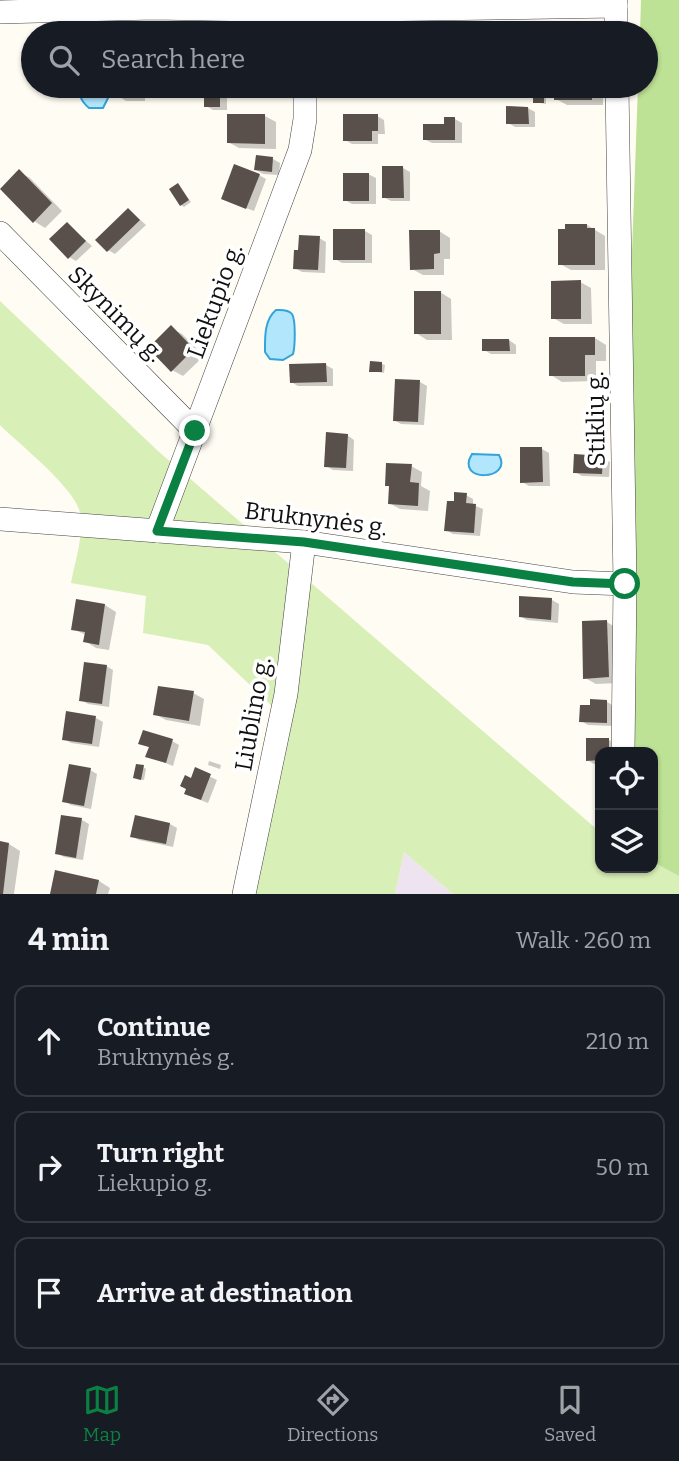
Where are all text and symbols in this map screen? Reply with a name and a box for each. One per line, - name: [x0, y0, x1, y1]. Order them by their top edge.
- search box: [21, 21, 658, 98]
- icon: search: [45, 41, 83, 79]
- text: Search here: [101, 44, 245, 75]
- street label: Liekupio g.: [181, 240, 249, 362]
- street label: Skynimų g.: [62, 260, 170, 368]
- street label: Stiklių g.: [581, 371, 611, 467]
- route end: [179, 415, 210, 446]
- street label: Bruknynės g.: [243, 496, 389, 542]
- route start: [609, 568, 640, 599]
- street label: Liublino g.: [229, 655, 277, 773]
- map controls: [595, 747, 658, 873]
- button: locate: [595, 747, 658, 810]
- button: layers: [595, 810, 658, 873]
- text: 4 min: [28, 922, 109, 958]
- text: Walk · 260 m: [516, 926, 651, 954]
- text: Continue: [97, 1012, 211, 1043]
- icon: ahead: [30, 1022, 68, 1060]
- text: 210 m: [586, 1027, 649, 1055]
- text: Bruknynės g.: [97, 1043, 235, 1071]
- text: Turn right: [97, 1138, 224, 1169]
- icon: right: [30, 1148, 68, 1186]
- text: 50 m: [595, 1153, 649, 1181]
- text: Liekupio g.: [97, 1169, 212, 1197]
- icon: arrive: [30, 1274, 68, 1312]
- text: Arrive at destination: [97, 1278, 352, 1309]
- tab: Map: [83, 1381, 121, 1446]
- tab: Directions: [287, 1381, 378, 1446]
- tab: Saved: [544, 1381, 596, 1446]

